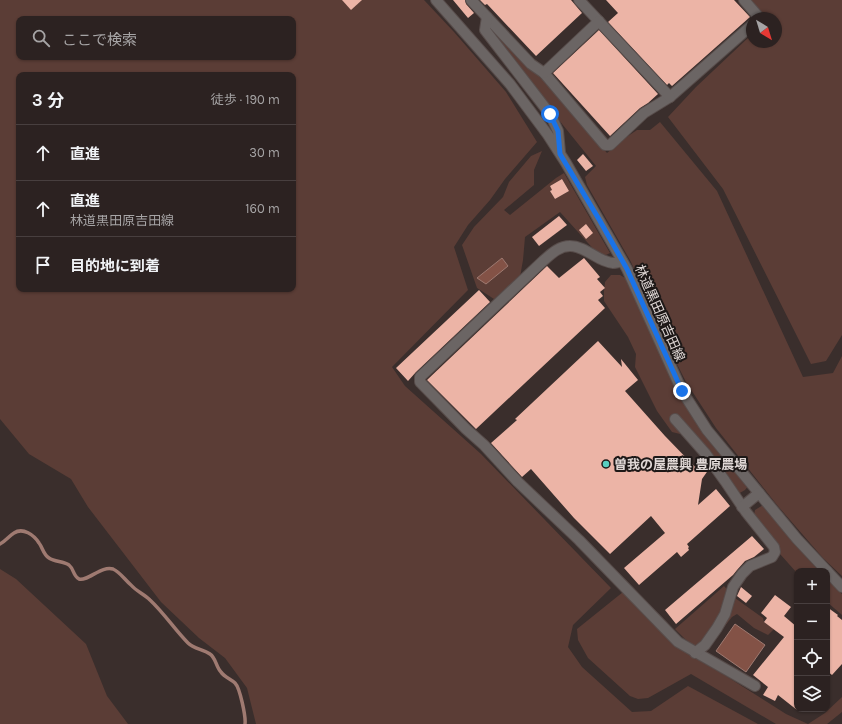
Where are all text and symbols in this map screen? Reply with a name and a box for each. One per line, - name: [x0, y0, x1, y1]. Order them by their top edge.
- north arrow: [746, 12, 782, 48]
- search box: [16, 16, 296, 60]
- icon: search: [30, 27, 52, 49]
- text: ここで検索: [62, 31, 137, 49]
- text: 3 分: [32, 90, 64, 110]
- text: 徒歩 · 190 m: [211, 92, 280, 107]
- route start: [541, 105, 559, 123]
- icon: ahead: [32, 142, 54, 164]
- text: 直進: [70, 145, 100, 163]
- text: 30 m: [249, 145, 280, 160]
- text: 直進: [70, 192, 100, 210]
- icon: ahead: [32, 198, 54, 220]
- text: 160 m: [245, 201, 280, 216]
- text: 林道黒田原吉田線: [70, 213, 174, 228]
- icon: arrive: [32, 254, 54, 276]
- text: 目的地に到着: [70, 257, 160, 275]
- street label: 林道黒田原吉田線: [632, 262, 688, 364]
- route end: [673, 382, 691, 400]
- place label: 曽我の屋農興 豊原農場: [614, 457, 747, 472]
- marker: 曽我の屋農興 豊原農場: [601, 459, 611, 469]
- map controls: [794, 568, 830, 712]
- button: +: [794, 568, 830, 604]
- button: −: [794, 604, 830, 640]
- button: locate: [794, 640, 830, 676]
- button: layers: [794, 676, 830, 712]

